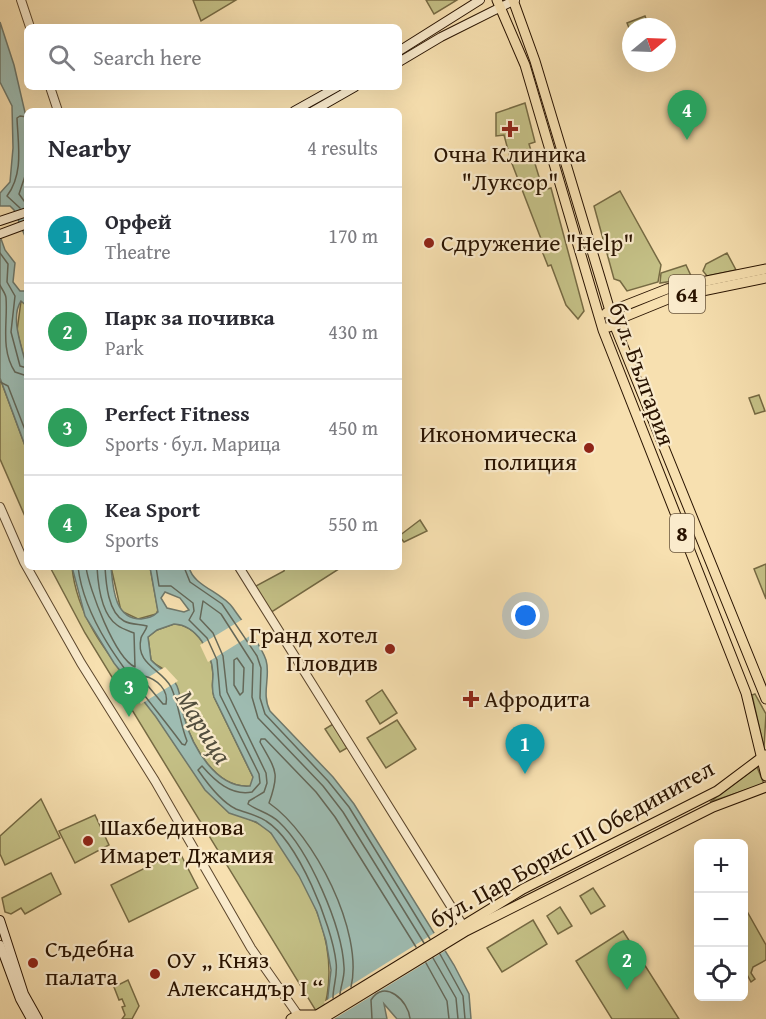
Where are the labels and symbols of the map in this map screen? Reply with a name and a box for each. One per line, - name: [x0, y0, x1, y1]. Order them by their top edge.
- north arrow: [622, 18, 676, 72]
- pin: 4: [668, 90, 706, 140]
- marker: Очна Клиника "Луксор": [501, 120, 519, 138]
- place label: Очна Клиника "Луксор": [434, 136, 587, 199]
- place label: Сдружение "Help": [441, 225, 634, 260]
- marker: Сдружение "Help": [422, 236, 436, 250]
- road number: 64: [669, 275, 705, 313]
- street label: бул. България: [600, 297, 685, 451]
- place label: Икономическа полиция: [420, 416, 578, 479]
- marker: Икономическа полиция: [582, 441, 596, 455]
- road number: 8: [670, 514, 694, 552]
- your location: [511, 601, 540, 630]
- place label: Гранд хотел Пловдив: [249, 617, 378, 680]
- marker: Гранд хотел Пловдив: [383, 642, 397, 656]
- pin: 3: [110, 668, 148, 717]
- place label: Афродита: [484, 681, 591, 716]
- water label: Марица: [166, 682, 242, 772]
- marker: Афродита: [462, 690, 480, 708]
- pin: 1: [506, 724, 544, 774]
- street label: бул. Цар Борис III Обединител: [423, 751, 720, 936]
- place label: Шахбединова Имарет Джамия: [100, 809, 274, 872]
- marker: Шахбединова Имарет Джамия: [81, 834, 95, 848]
- place label: Съдебна палата: [45, 931, 135, 994]
- pin: 2: [608, 940, 646, 990]
- place label: ОУ „ Княз Александър I “: [167, 942, 324, 1005]
- marker: Съдебна палата: [26, 956, 40, 970]
- marker: ОУ „ Княз Александър I “: [148, 967, 162, 981]

